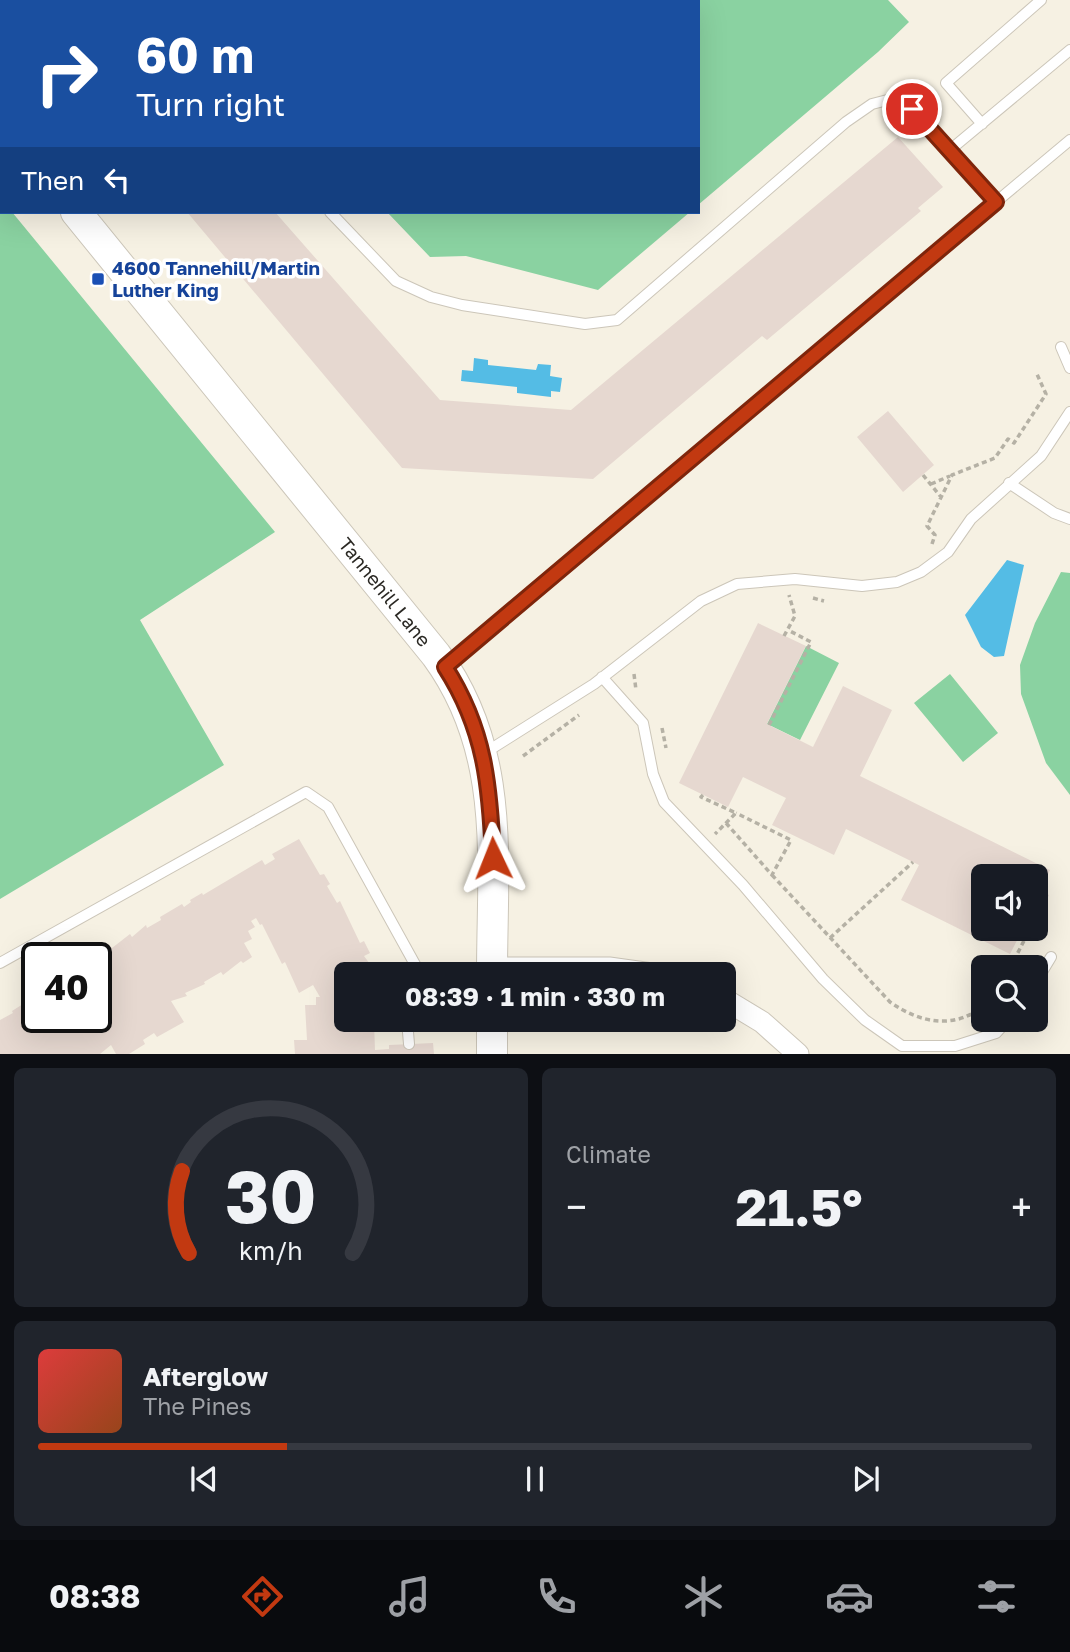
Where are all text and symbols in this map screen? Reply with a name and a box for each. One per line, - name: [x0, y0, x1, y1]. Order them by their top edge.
- text: 60 m: [136, 25, 254, 84]
- icon: right: [21, 28, 112, 119]
- pin: [882, 79, 942, 139]
- text: Turn right: [136, 85, 285, 123]
- icon: arrive: [893, 90, 931, 128]
- icon: left: [98, 161, 136, 199]
- text: Then: [21, 165, 84, 196]
- place label: 4600 Tannehill/Martin Luther King: [112, 256, 320, 301]
- marker: 4600 Tannehill/Martin Luther King: [90, 271, 106, 287]
- street label: Tannehill Lane: [334, 533, 436, 651]
- position arrow: [456, 821, 530, 895]
- map controls: [971, 864, 1048, 1032]
- button: sound: [971, 864, 1048, 941]
- speed limit sign: 40: [21, 942, 112, 1033]
- button: search: [971, 955, 1048, 1032]
- text: 08:39 · 1 min · 330 m: [405, 981, 665, 1012]
- text: Climate: [566, 1140, 651, 1168]
- text: 30: [225, 1153, 317, 1240]
- text: 21.5°: [735, 1175, 863, 1237]
- text: −: [566, 1184, 587, 1229]
- text: +: [1011, 1184, 1032, 1229]
- text: km/h: [239, 1235, 303, 1266]
- text: Afterglow: [143, 1361, 268, 1392]
- text: The Pines: [143, 1392, 251, 1420]
- icon: previous: [185, 1460, 223, 1498]
- icon: pause: [516, 1460, 554, 1498]
- icon: next: [847, 1460, 885, 1498]
- icon: directions: [238, 1572, 287, 1621]
- icon: music: [385, 1572, 434, 1621]
- icon: phone: [532, 1572, 581, 1621]
- icon: climate: [679, 1572, 728, 1621]
- icon: car: [825, 1572, 874, 1621]
- icon: filters: [972, 1572, 1021, 1621]
- text: 08:38: [49, 1577, 140, 1615]

